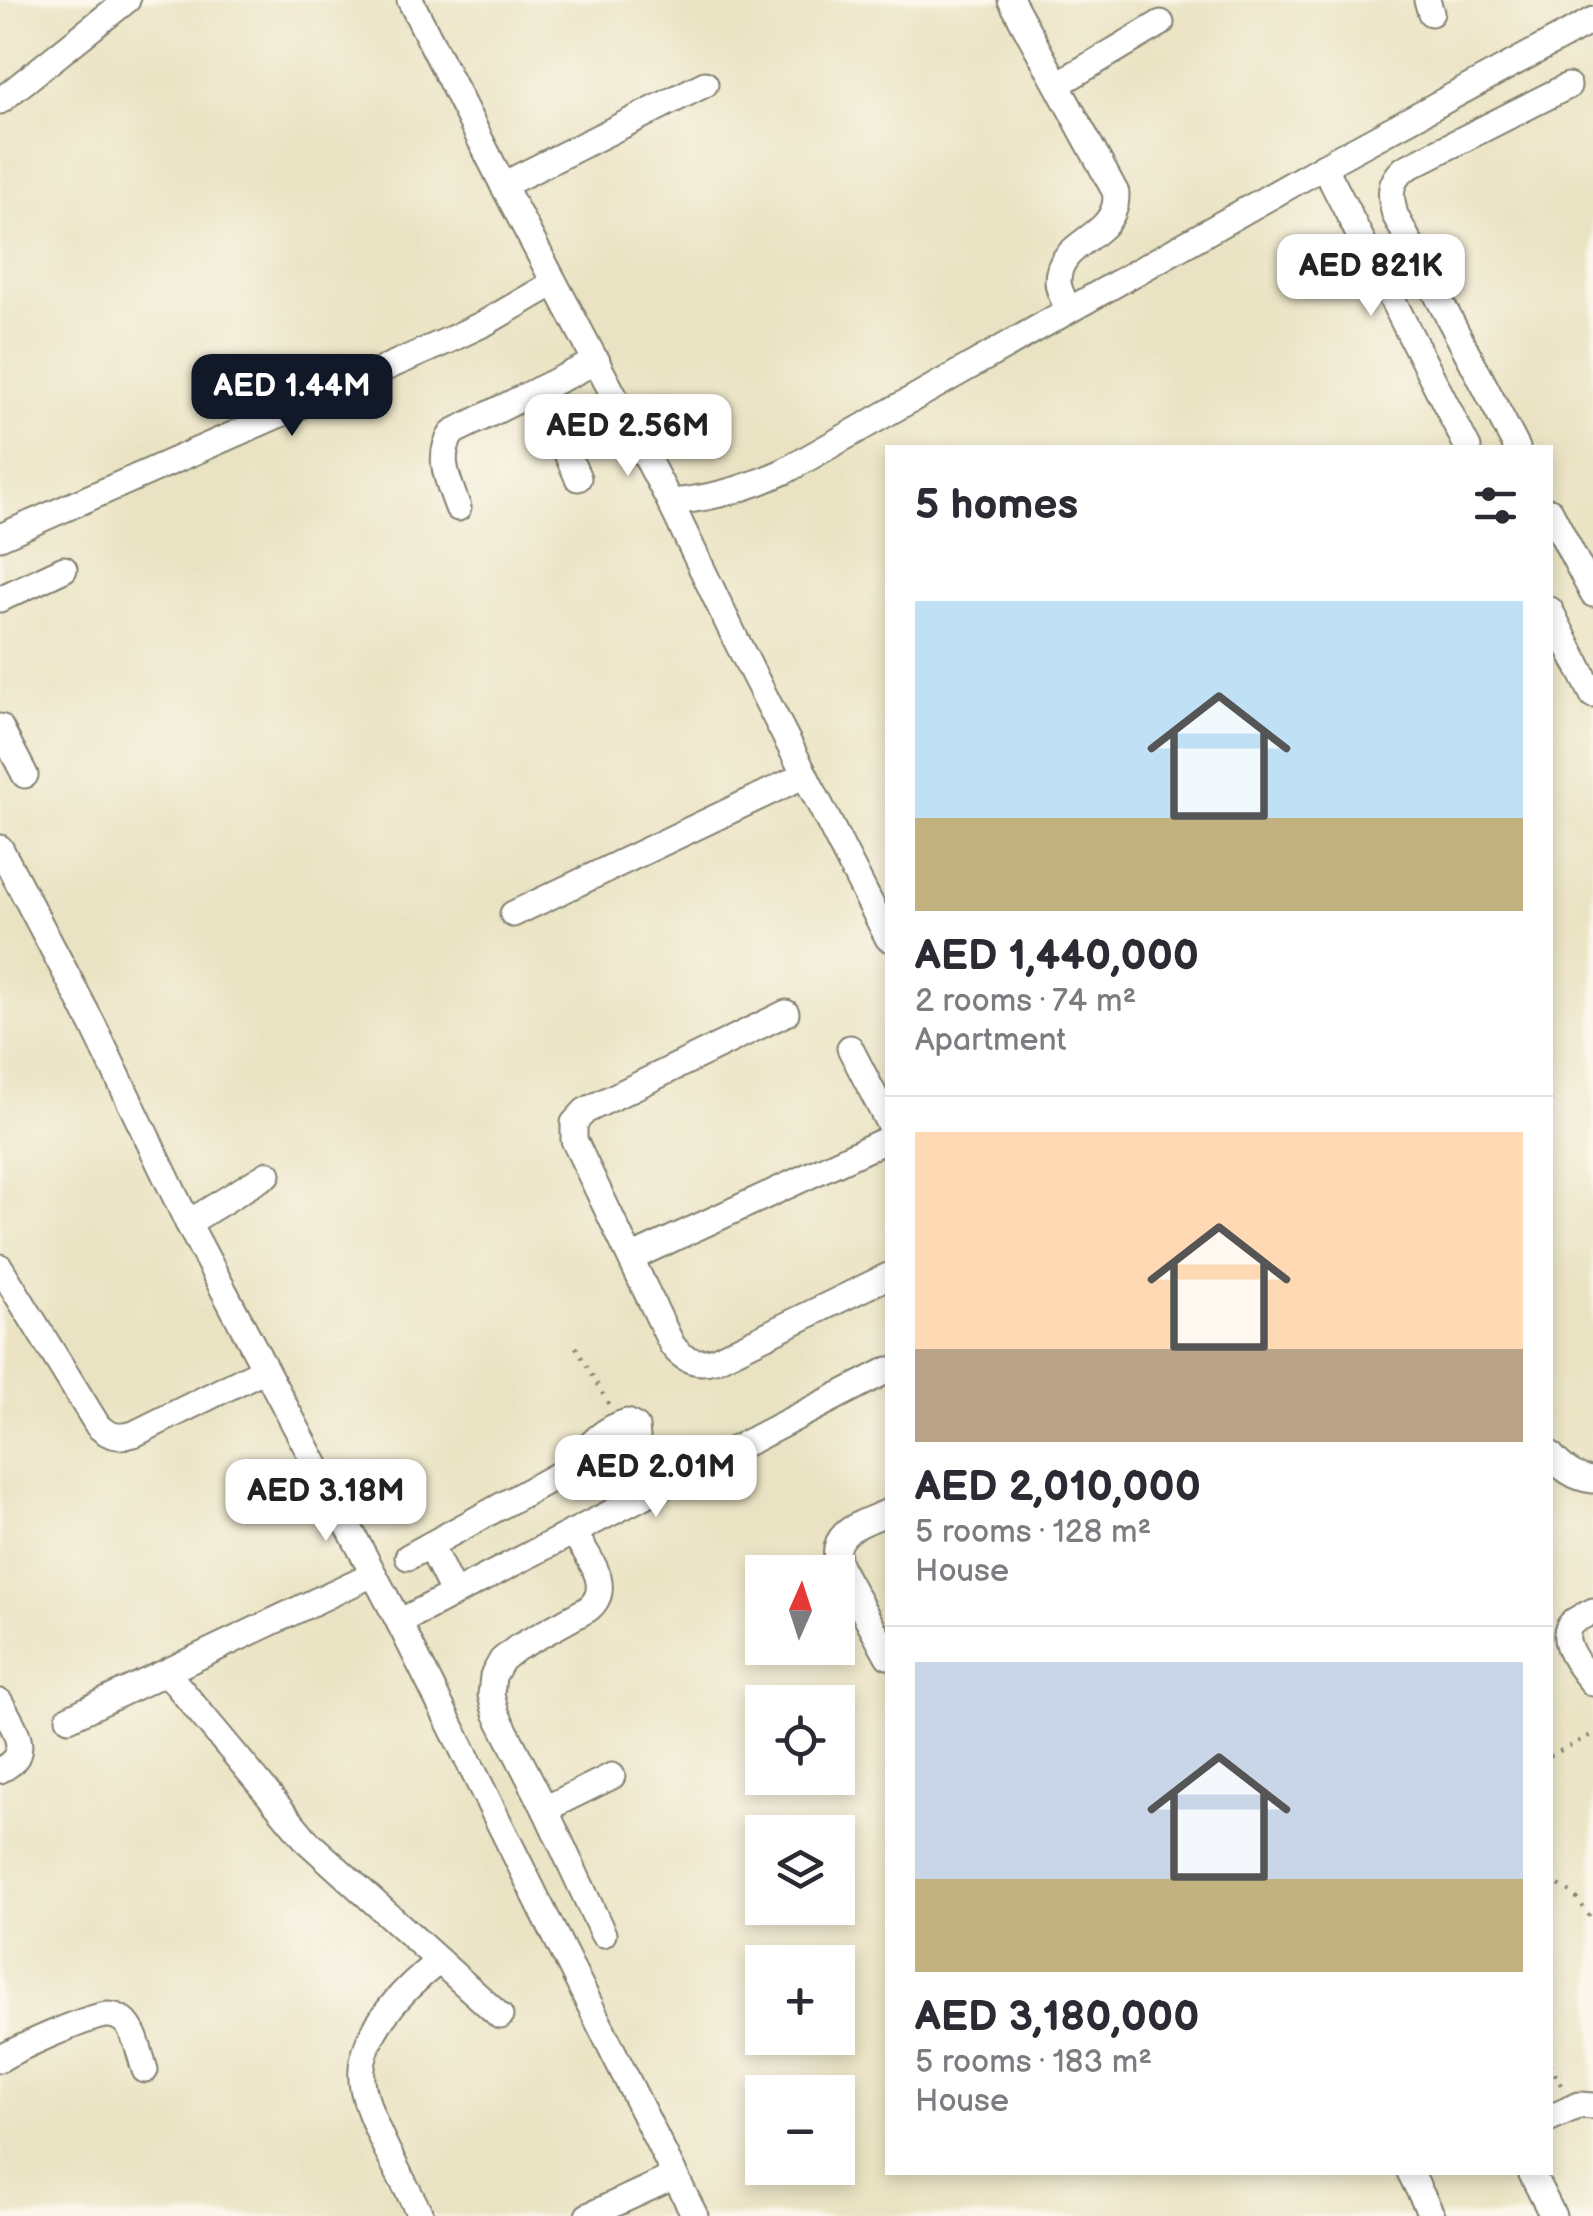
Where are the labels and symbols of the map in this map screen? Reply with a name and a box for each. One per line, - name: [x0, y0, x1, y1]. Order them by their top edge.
- pin: AED 821K: [1268, 234, 1474, 319]
- pin: AED 1.44M: [178, 354, 406, 439]
- pin: AED 2.56M: [514, 394, 742, 479]
- pin: AED 2.01M: [542, 1435, 770, 1520]
- pin: AED 3.18M: [212, 1459, 440, 1544]
- north arrow: [745, 1555, 855, 1665]

